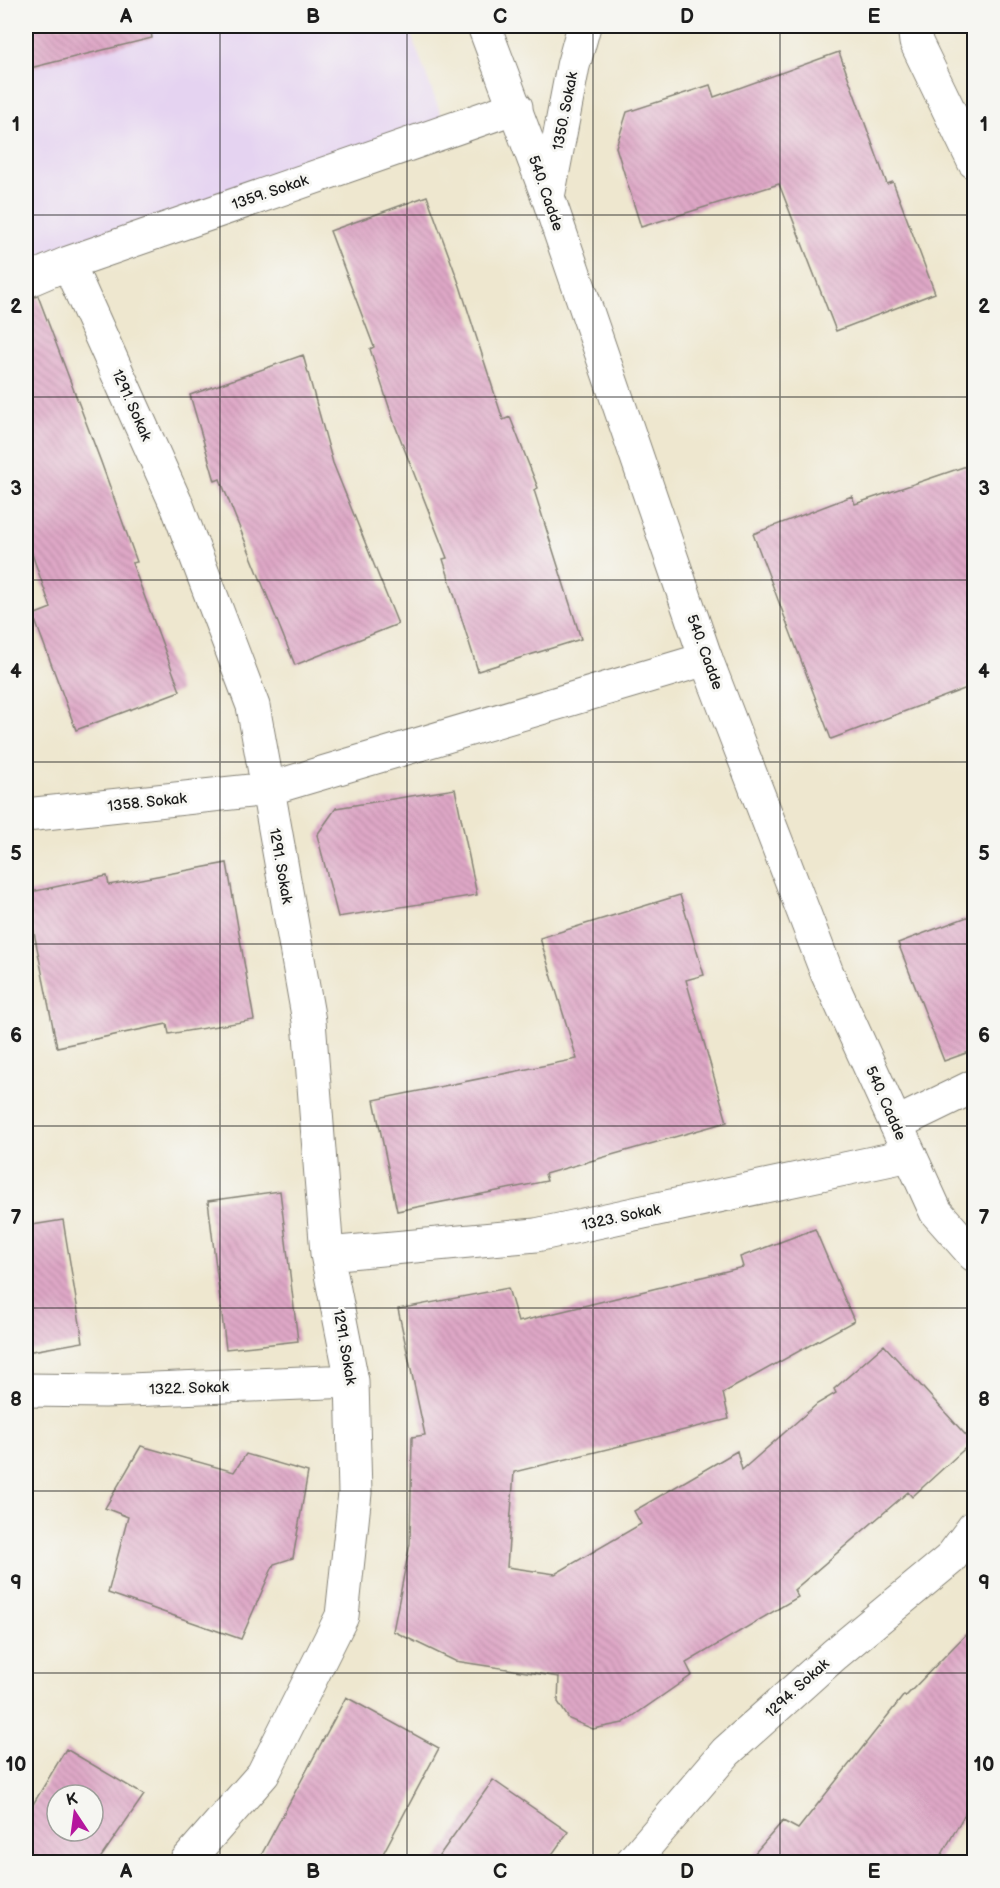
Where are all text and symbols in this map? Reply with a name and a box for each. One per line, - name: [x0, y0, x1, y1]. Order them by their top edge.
- text: A: [119, 5, 133, 29]
- text: B: [306, 5, 320, 29]
- text: C: [493, 5, 507, 29]
- text: D: [680, 5, 694, 29]
- text: E: [868, 5, 881, 29]
- street label: 1350. Sokak: [549, 70, 583, 152]
- text: 1: [12, 113, 20, 137]
- text: 1: [980, 113, 988, 137]
- street label: 540. Cadde: [524, 153, 567, 234]
- street label: 1359. Sokak: [229, 170, 311, 214]
- text: 2: [10, 295, 22, 319]
- text: 2: [978, 295, 990, 319]
- street label: 1291. Sokak: [107, 366, 156, 445]
- text: 3: [10, 477, 22, 501]
- text: 3: [978, 477, 990, 501]
- street label: 540. Cadde: [682, 612, 727, 693]
- text: 4: [10, 660, 22, 684]
- text: 4: [978, 660, 990, 684]
- street label: 1358. Sokak: [106, 789, 188, 816]
- street label: 1291. Sokak: [265, 827, 297, 906]
- text: 5: [10, 842, 22, 866]
- text: 5: [978, 842, 990, 866]
- text: 6: [10, 1024, 22, 1048]
- text: 6: [978, 1024, 990, 1048]
- street label: 540. Cadde: [861, 1063, 910, 1143]
- street label: 1323. Sokak: [580, 1200, 663, 1235]
- text: 7: [10, 1206, 22, 1230]
- text: 7: [978, 1206, 990, 1230]
- street label: 1291. Sokak: [329, 1308, 361, 1387]
- street label: 1322. Sokak: [149, 1378, 230, 1399]
- text: 8: [10, 1388, 22, 1412]
- text: 8: [978, 1388, 990, 1412]
- text: 9: [10, 1571, 22, 1595]
- text: 9: [978, 1571, 990, 1595]
- street label: 1294. Sokak: [761, 1654, 834, 1722]
- text: 10: [6, 1753, 26, 1777]
- text: 10: [974, 1753, 994, 1777]
- north arrow: [45, 1783, 105, 1843]
- text: K: [65, 1789, 80, 1810]
- text: A: [119, 1860, 133, 1884]
- text: B: [306, 1860, 320, 1884]
- text: C: [493, 1860, 507, 1884]
- text: D: [680, 1860, 694, 1884]
- text: E: [868, 1860, 881, 1884]

